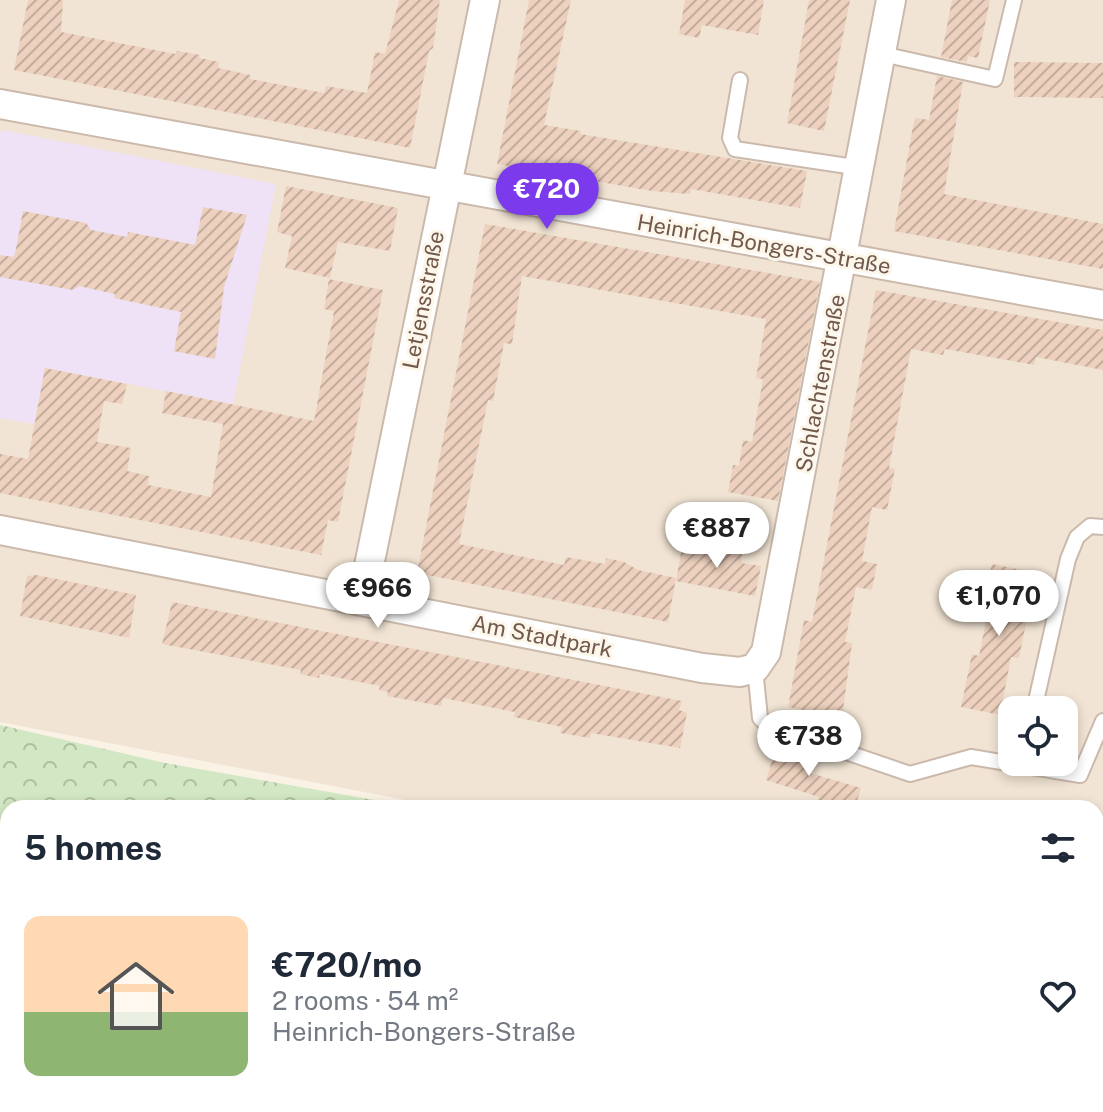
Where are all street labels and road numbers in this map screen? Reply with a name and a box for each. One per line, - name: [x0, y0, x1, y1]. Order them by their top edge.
- street label: Heinrich-Bongers-Straße: [635, 209, 893, 279]
- street label: Letjensstraße: [397, 229, 449, 371]
- street label: Schlachtenstraße: [790, 292, 850, 474]
- street label: Am Stadtpark: [469, 610, 615, 662]

